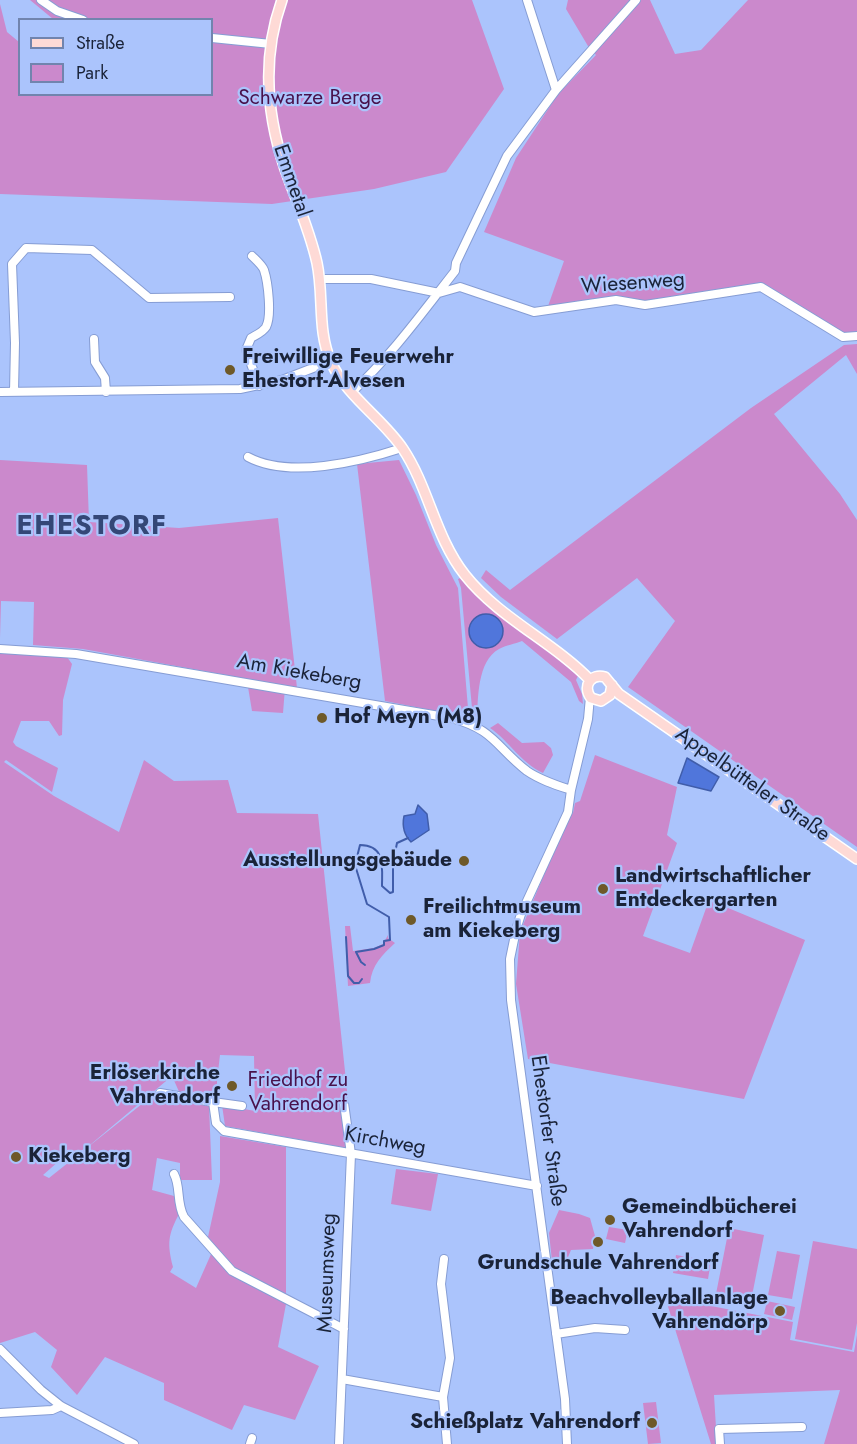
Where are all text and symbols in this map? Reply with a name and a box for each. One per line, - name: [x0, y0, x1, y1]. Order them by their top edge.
- legend: [18, 18, 213, 96]
- text: Straße: [76, 30, 124, 56]
- text: Park: [76, 60, 108, 86]
- park label: Schwarze Berge: [238, 86, 382, 112]
- street label: Emmetal: [267, 141, 315, 221]
- street label: Wiesenweg: [580, 268, 686, 300]
- place label: Freiwillige Feuerwehr Ehestorf-Alvesen: [242, 345, 454, 395]
- marker: Freiwillige Feuerwehr Ehestorf-Alvesen: [223, 363, 237, 377]
- district label: EHESTORF: [16, 511, 168, 543]
- street label: Am Kiekeberg: [235, 650, 363, 696]
- place label: Hof Meyn (M8): [334, 705, 482, 731]
- marker: Hof Meyn (M8): [315, 711, 329, 725]
- street label: Appelbütteler Straße: [670, 722, 834, 848]
- place label: Ausstellungsgebäude: [243, 848, 452, 874]
- marker: Ausstellungsgebäude: [457, 854, 471, 868]
- place label: Landwirtschaftlicher Entdeckergarten: [615, 864, 811, 914]
- marker: Landwirtschaftlicher Entdeckergarten: [596, 882, 610, 896]
- place label: Freilichtmuseum am Kiekeberg: [423, 895, 581, 945]
- marker: Freilichtmuseum am Kiekeberg: [404, 913, 418, 927]
- street label: Ehestorfer Straße: [524, 1054, 570, 1208]
- place label: Erlöserkirche Vahrendorf: [90, 1061, 220, 1111]
- park label: Friedhof zu Vahrendorf: [248, 1068, 348, 1118]
- marker: Erlöserkirche Vahrendorf: [225, 1079, 239, 1093]
- street label: Kirchweg: [342, 1122, 428, 1162]
- place label: Kiekeberg: [28, 1144, 130, 1170]
- marker: Kiekeberg: [9, 1150, 23, 1164]
- place label: Gemeindbücherei Vahrendorf: [622, 1195, 797, 1245]
- street label: Museumsweg: [313, 1213, 343, 1333]
- marker: Gemeindbücherei Vahrendorf: [603, 1213, 617, 1227]
- marker: Grundschule Vahrendorf: [591, 1235, 605, 1249]
- place label: Grundschule Vahrendorf: [477, 1251, 719, 1277]
- place label: Beachvolleyballanlage Vahrendörp: [551, 1286, 768, 1336]
- marker: Beachvolleyballanlage Vahrendörp: [773, 1304, 787, 1318]
- place label: Schießplatz Vahrendorf: [410, 1410, 640, 1436]
- marker: Schießplatz Vahrendorf: [645, 1416, 659, 1430]

